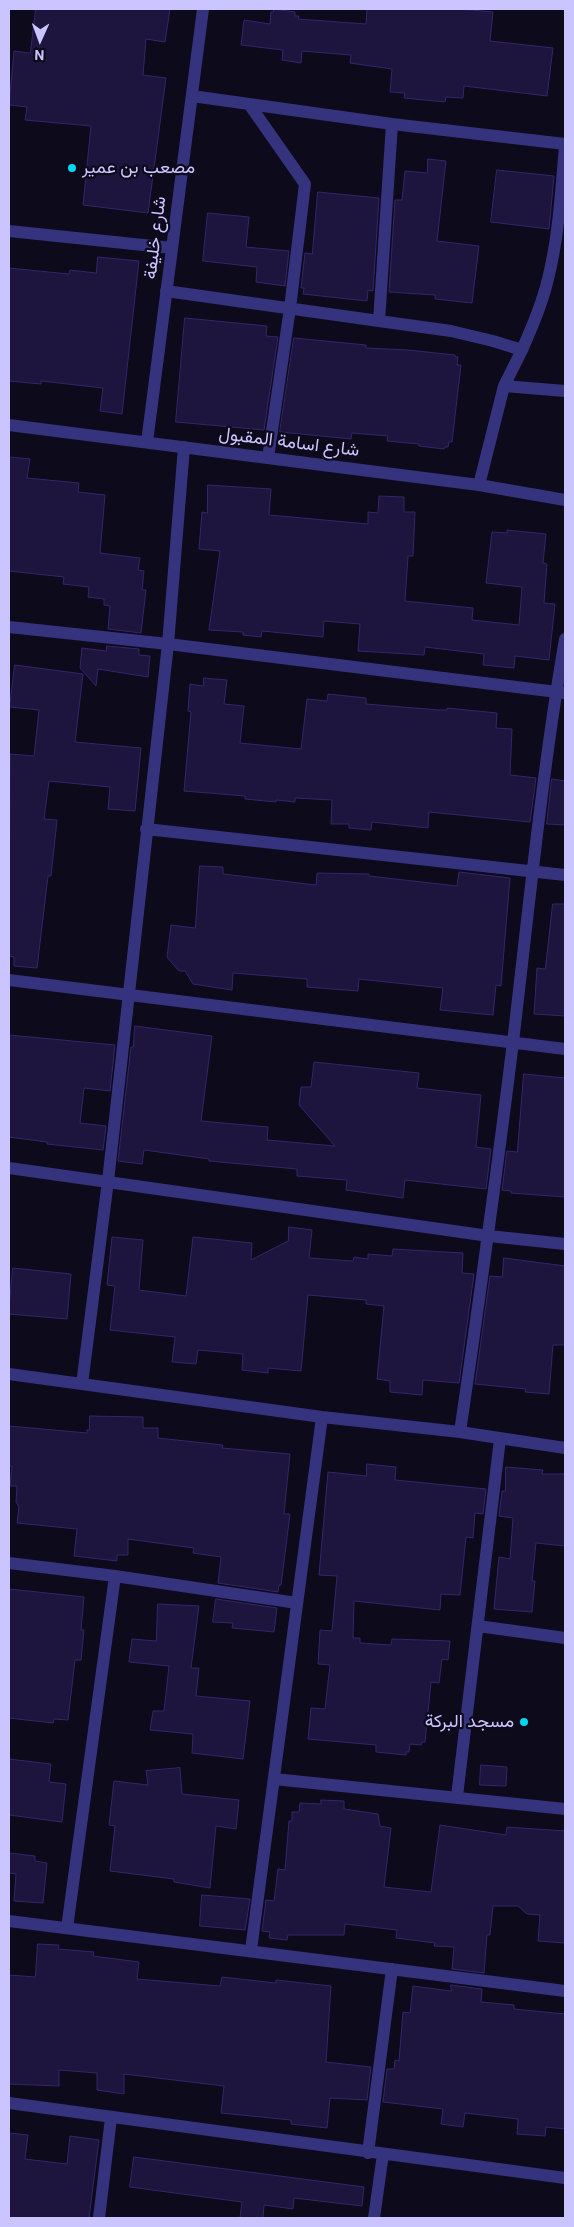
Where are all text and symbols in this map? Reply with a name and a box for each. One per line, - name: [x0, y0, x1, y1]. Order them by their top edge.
- north arrow: [15, 15, 65, 65]
- text: N: [34, 47, 45, 63]
- place label: مصعب بن عمير: [82, 157, 195, 179]
- marker: مصعب بن عمير: [66, 162, 78, 174]
- street label: شارع خليفة: [140, 195, 172, 281]
- street label: شارع اسامة المقبول: [217, 424, 361, 462]
- place label: مسجد البركة: [425, 1711, 514, 1733]
- marker: مسجد البركة: [518, 1716, 530, 1728]

